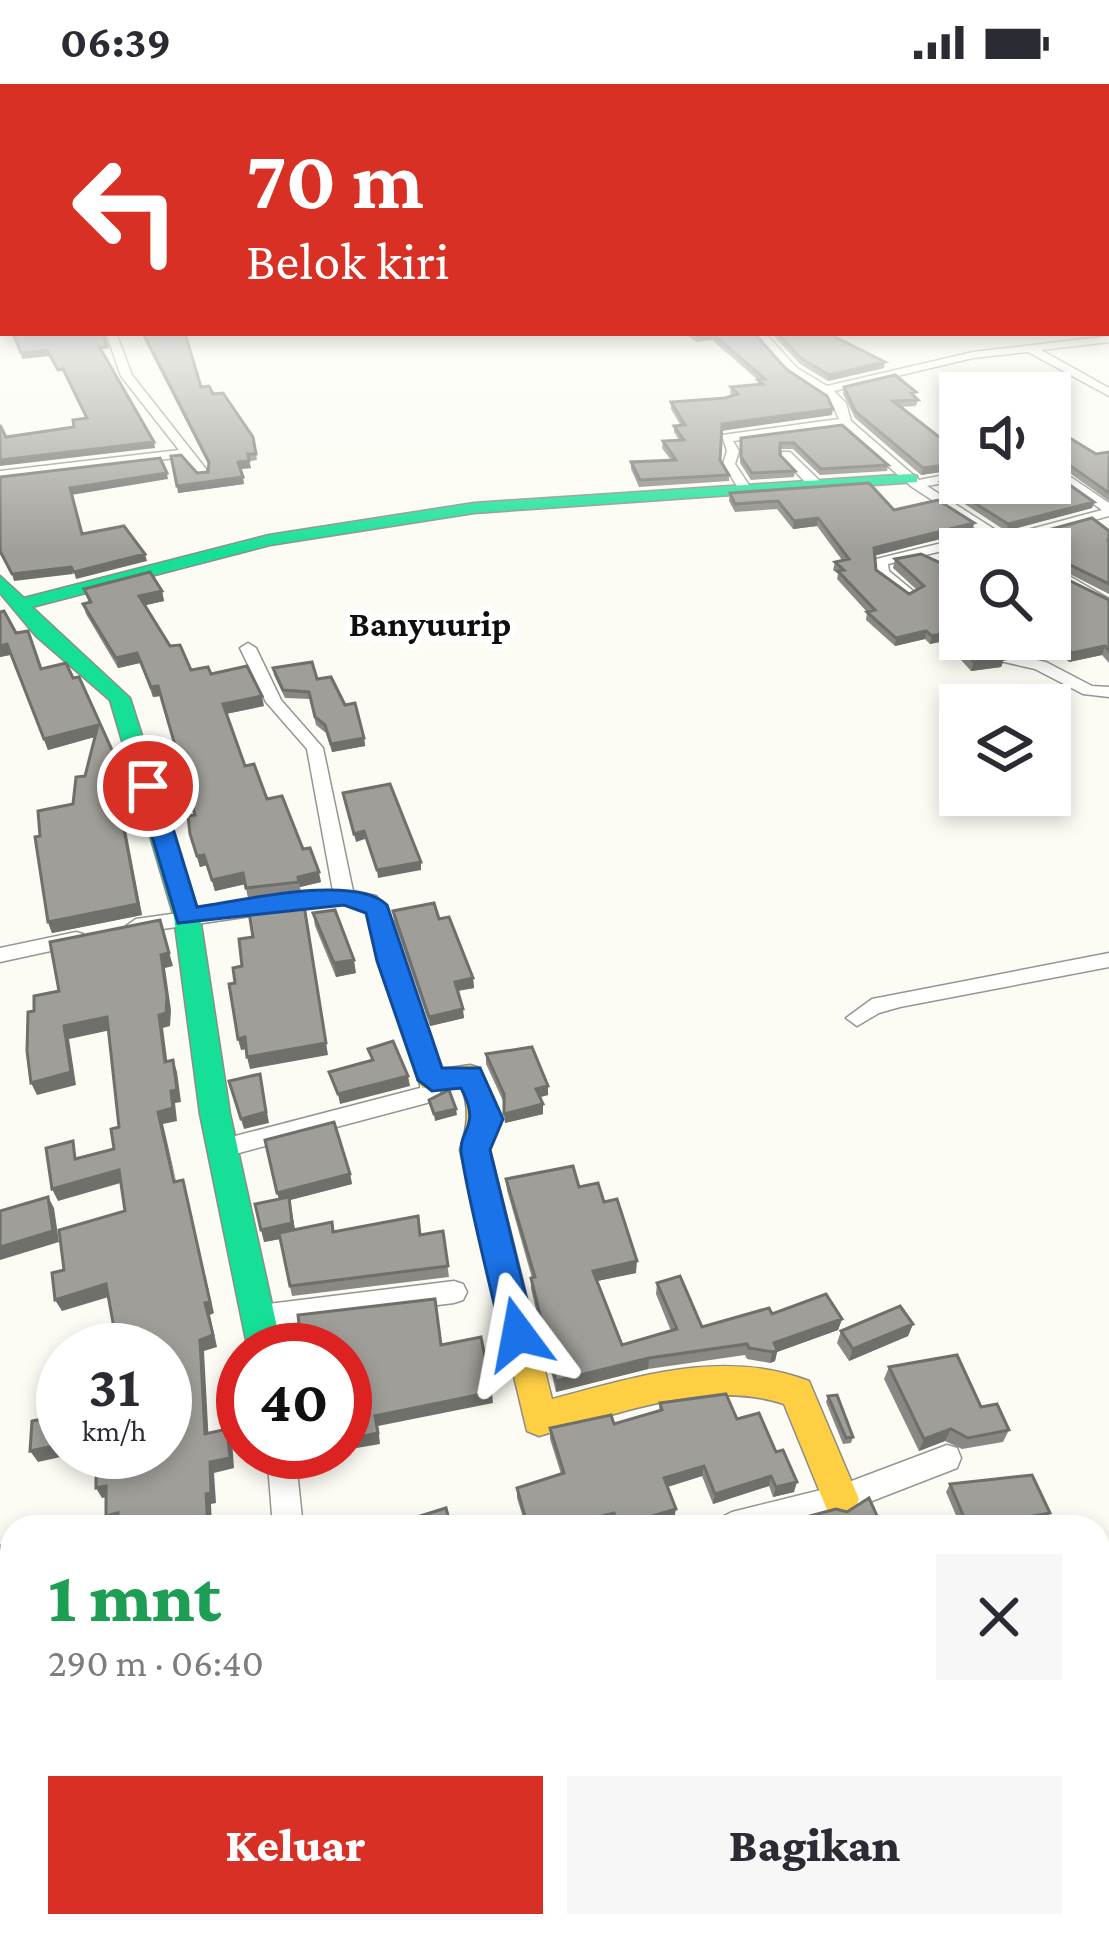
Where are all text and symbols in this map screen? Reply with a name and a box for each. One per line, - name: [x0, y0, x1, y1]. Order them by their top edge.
- text: 06:39: [60, 17, 171, 67]
- icon: left: [48, 132, 204, 288]
- text: 70 m: [246, 133, 424, 226]
- text: Belok kiri: [246, 231, 449, 291]
- map controls: [939, 372, 1071, 816]
- button: sound: [939, 372, 1071, 504]
- button: search: [939, 528, 1071, 660]
- district label: Banyuurip: [349, 604, 511, 644]
- button: layers: [939, 684, 1071, 816]
- pin: [97, 735, 199, 837]
- icon: arrive: [115, 753, 181, 819]
- position arrow: [455, 1271, 581, 1397]
- speed limit sign: 40: [216, 1323, 372, 1479]
- text: 31: [88, 1352, 140, 1419]
- text: km/h: [82, 1414, 146, 1447]
- button: close: [936, 1554, 1062, 1680]
- text: 1 mnt: [48, 1556, 221, 1636]
- text: 290 m · 06:40: [48, 1641, 264, 1684]
- button: Keluar: [48, 1776, 543, 1914]
- button: Bagikan: [567, 1776, 1062, 1914]

